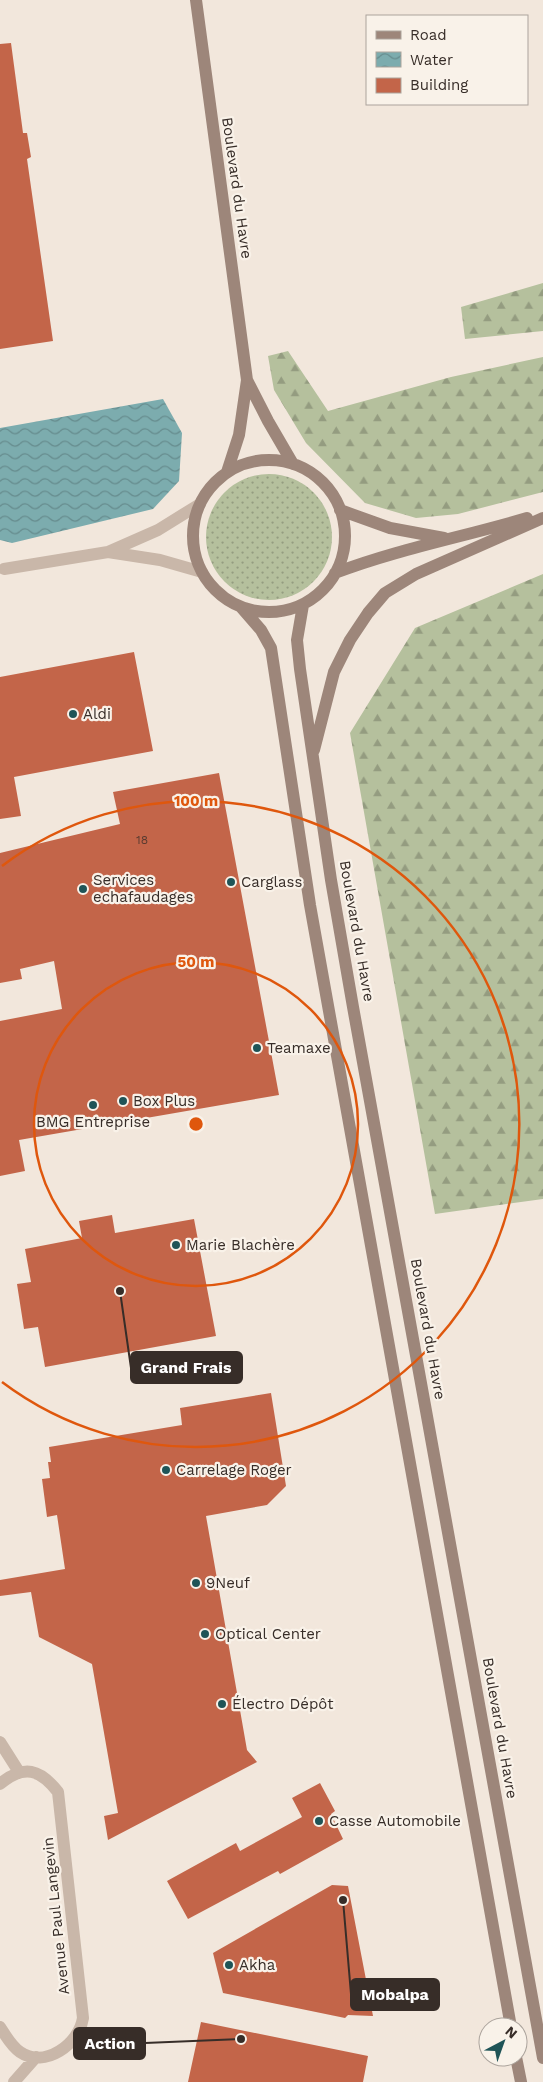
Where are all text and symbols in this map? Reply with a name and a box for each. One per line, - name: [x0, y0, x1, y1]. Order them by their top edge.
- legend: [366, 15, 528, 105]
- text: Road: [410, 26, 447, 44]
- text: Water: [410, 51, 453, 69]
- text: Building: [410, 76, 468, 94]
- street label: Boulevard du Havre: [218, 116, 256, 260]
- place label: Aldi: [83, 705, 111, 723]
- marker: Aldi: [67, 708, 79, 720]
- text: 100 m: [174, 792, 218, 810]
- house number: 18: [136, 833, 148, 847]
- street label: Boulevard du Havre: [336, 859, 378, 1003]
- place label: Services echafaudages: [93, 871, 193, 906]
- place label: Carglass: [241, 873, 302, 891]
- marker: Carglass: [225, 876, 237, 888]
- marker: Services echafaudages: [77, 883, 89, 895]
- text: 50 m: [178, 953, 214, 971]
- place label: Teamaxe: [267, 1039, 331, 1057]
- marker: Teamaxe: [251, 1042, 263, 1054]
- place label: Box Plus: [133, 1092, 195, 1110]
- marker: Box Plus: [117, 1095, 129, 1107]
- marker: BMG Entreprise: [87, 1099, 99, 1111]
- place label: BMG Entreprise: [36, 1113, 150, 1131]
- centre of rings: [187, 1115, 205, 1133]
- place label: Marie Blachère: [186, 1236, 295, 1254]
- marker: Marie Blachère: [170, 1239, 182, 1251]
- street label: Boulevard du Havre: [407, 1257, 449, 1401]
- callout: Grand Frais: [131, 1352, 242, 1383]
- text: Grand Frais: [141, 1358, 232, 1377]
- place label: Carrelage Roger: [176, 1461, 292, 1479]
- marker: Carrelage Roger: [160, 1464, 172, 1476]
- place label: 9Neuf: [206, 1574, 250, 1592]
- marker: 9Neuf: [190, 1577, 202, 1589]
- place label: Optical Center: [215, 1625, 321, 1643]
- marker: Optical Center: [199, 1628, 211, 1640]
- street label: Boulevard du Havre: [479, 1656, 521, 1800]
- place label: Électro Dépôt: [232, 1695, 334, 1713]
- marker: Électro Dépôt: [216, 1698, 228, 1710]
- place label: Casse Automobile: [329, 1812, 461, 1830]
- marker: Casse Automobile: [313, 1815, 325, 1827]
- street label: Avenue Paul Langevin: [39, 1836, 73, 1996]
- place label: Akha: [239, 1956, 276, 1974]
- marker: Akha: [223, 1959, 235, 1971]
- callout: Mobalpa: [351, 1979, 439, 2010]
- text: Mobalpa: [361, 1985, 430, 2004]
- north arrow: [478, 2017, 528, 2067]
- text: N: [502, 2023, 521, 2042]
- callout: Action: [74, 2028, 145, 2059]
- text: Action: [85, 2034, 135, 2053]

